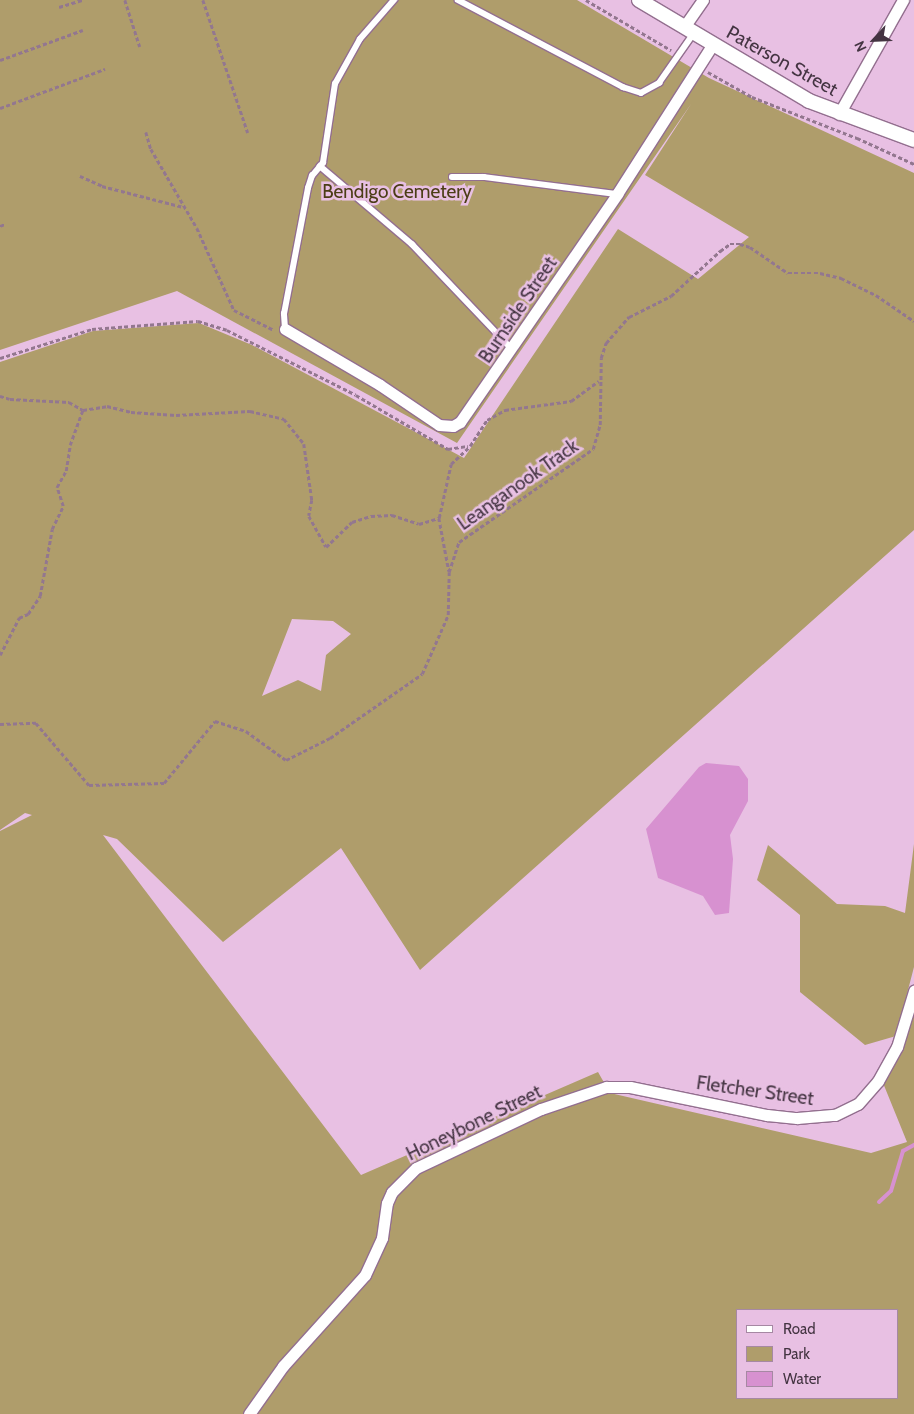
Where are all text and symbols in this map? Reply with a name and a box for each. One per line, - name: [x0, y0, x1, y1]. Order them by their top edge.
- north arrow: [849, 15, 899, 65]
- street label: Paterson Street: [722, 21, 842, 101]
- text: N: [850, 38, 871, 55]
- park label: Bendigo Cemetery: [322, 181, 472, 203]
- street label: Burnside Street: [474, 253, 562, 367]
- street label: Leanganook Track: [453, 435, 583, 535]
- street label: Fletcher Street: [695, 1071, 815, 1111]
- street label: Honeybone Street: [403, 1080, 545, 1166]
- legend: [736, 1309, 899, 1399]
- text: Road: [783, 1320, 816, 1338]
- text: Park: [783, 1345, 810, 1363]
- text: Water: [783, 1370, 821, 1388]

